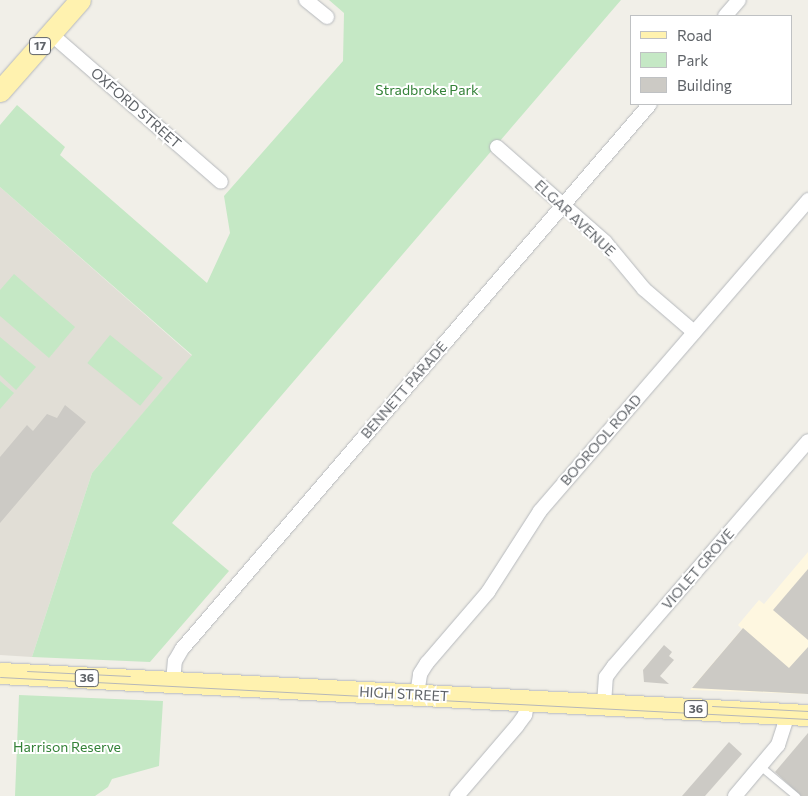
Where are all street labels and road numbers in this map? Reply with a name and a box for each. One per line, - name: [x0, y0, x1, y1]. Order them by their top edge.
- road number: 17: [29, 36, 51, 56]
- street label: OXFORD STREET: [87, 64, 185, 152]
- street label: ELGAR AVENUE: [531, 176, 619, 260]
- street label: BENNETT PARADE: [357, 338, 451, 442]
- street label: BOOROOL ROAD: [557, 391, 645, 489]
- street label: VIOLET GROVE: [658, 525, 738, 613]
- road number: 36: [74, 668, 100, 688]
- street label: HIGH STREET: [359, 683, 449, 705]
- road number: 36: [684, 700, 708, 719]

